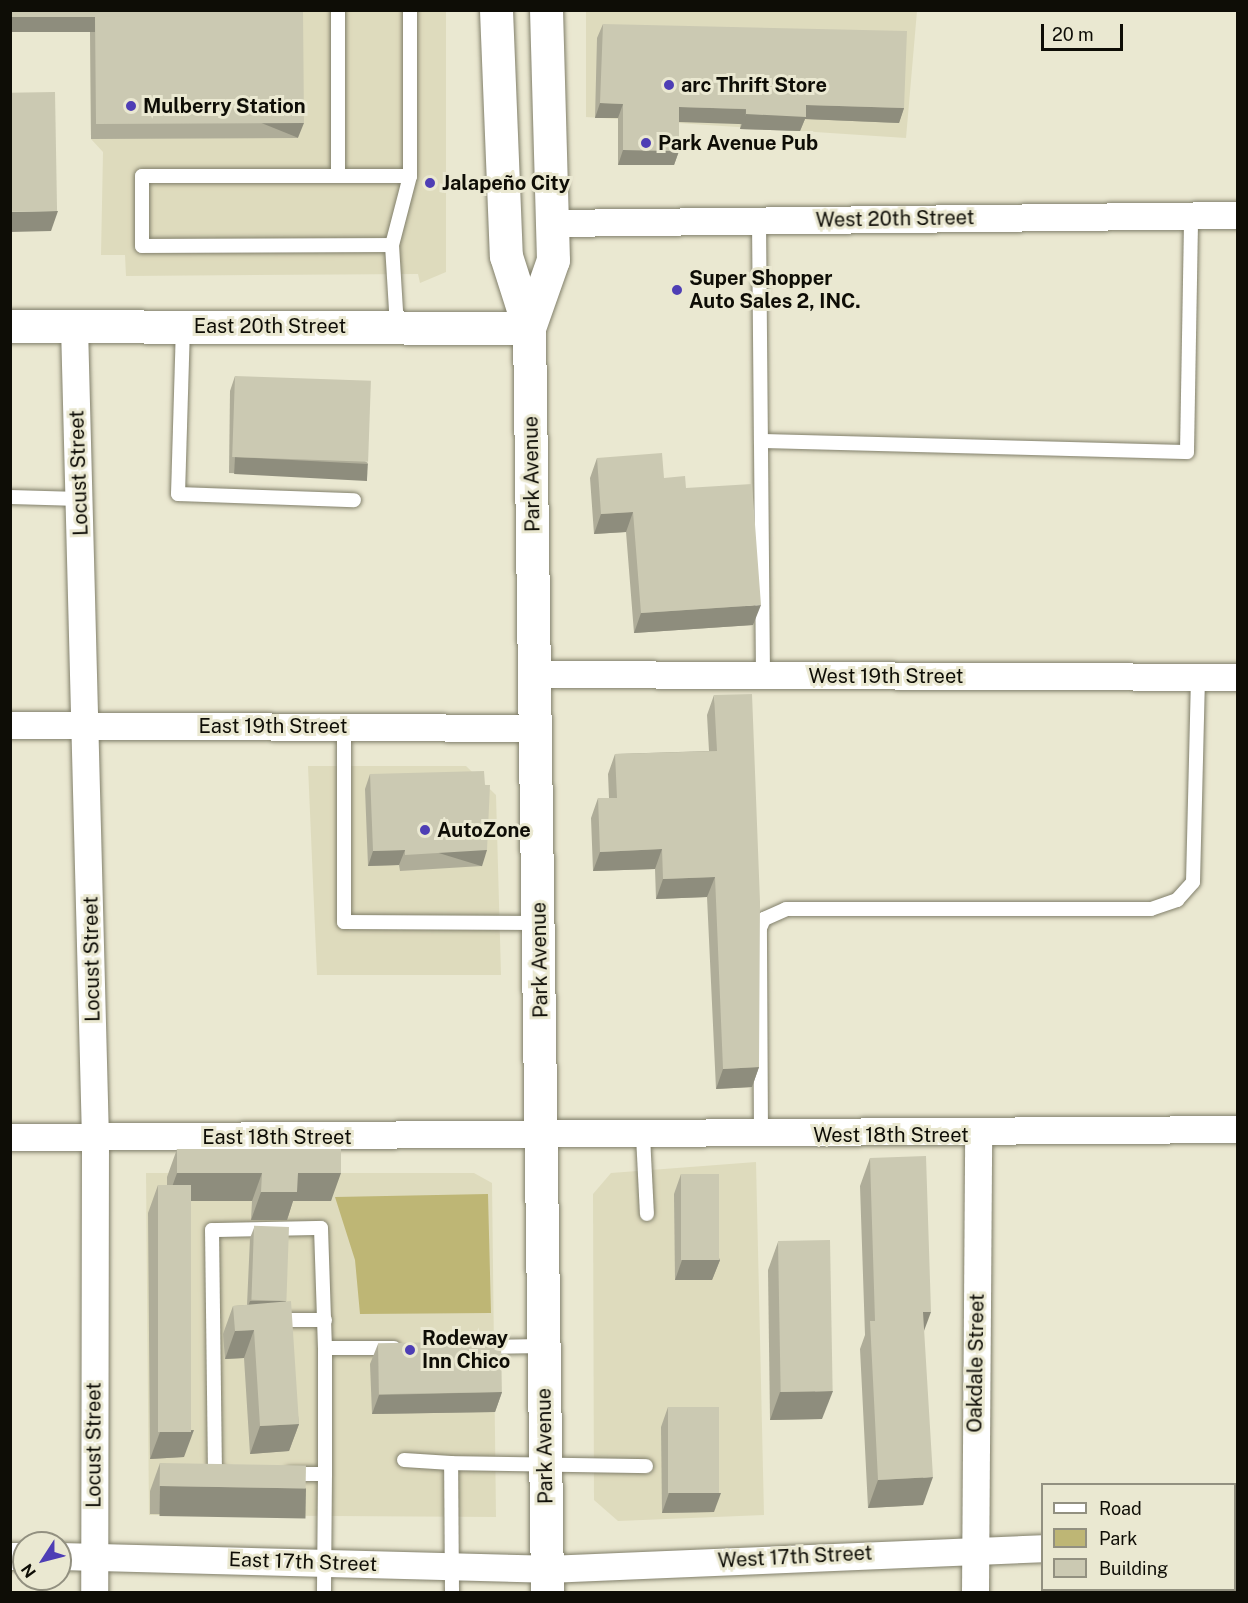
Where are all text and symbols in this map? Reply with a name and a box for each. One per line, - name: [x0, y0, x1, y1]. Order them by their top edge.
- scale bar: [1044, 12, 1126, 50]
- text: 20 m: [1052, 24, 1094, 45]
- place label: arc Thrift Store: [681, 73, 827, 97]
- marker: arc Thrift Store: [662, 78, 676, 92]
- place label: Mulberry Station: [143, 94, 306, 118]
- marker: Mulberry Station: [124, 99, 138, 113]
- place label: Park Avenue Pub: [658, 131, 818, 155]
- marker: Park Avenue Pub: [639, 136, 653, 150]
- place label: Jalapeño City: [442, 171, 570, 195]
- marker: Jalapeño City: [423, 176, 437, 190]
- street label: West 20th Street: [815, 206, 975, 232]
- place label: Super Shopper Auto Sales 2, INC.: [689, 266, 861, 313]
- marker: Super Shopper Auto Sales 2, INC.: [670, 283, 684, 297]
- street label: East 20th Street: [194, 314, 346, 338]
- street label: Locust Street: [65, 410, 93, 536]
- street label: Park Avenue: [519, 416, 545, 532]
- street label: West 19th Street: [808, 664, 964, 688]
- street label: East 19th Street: [199, 714, 347, 738]
- place label: AutoZone: [437, 818, 531, 842]
- marker: AutoZone: [418, 823, 432, 837]
- street label: Locust Street: [79, 896, 105, 1022]
- street label: Park Avenue: [527, 902, 553, 1018]
- street label: West 18th Street: [813, 1123, 969, 1147]
- street label: East 18th Street: [202, 1125, 352, 1149]
- street label: Oakdale Street: [963, 1293, 989, 1433]
- place label: Rodeway Inn Chico: [422, 1326, 510, 1373]
- marker: Rodeway Inn Chico: [403, 1343, 417, 1357]
- street label: Locust Street: [82, 1382, 106, 1508]
- street label: Park Avenue: [532, 1388, 558, 1504]
- legend: [1041, 1483, 1236, 1591]
- text: Road: [1099, 1498, 1142, 1519]
- text: Park: [1099, 1528, 1137, 1549]
- north arrow: [12, 1531, 72, 1591]
- street label: West 17th Street: [717, 1541, 873, 1573]
- street label: East 17th Street: [228, 1547, 378, 1577]
- text: Building: [1099, 1558, 1168, 1579]
- text: N: [17, 1560, 40, 1581]

